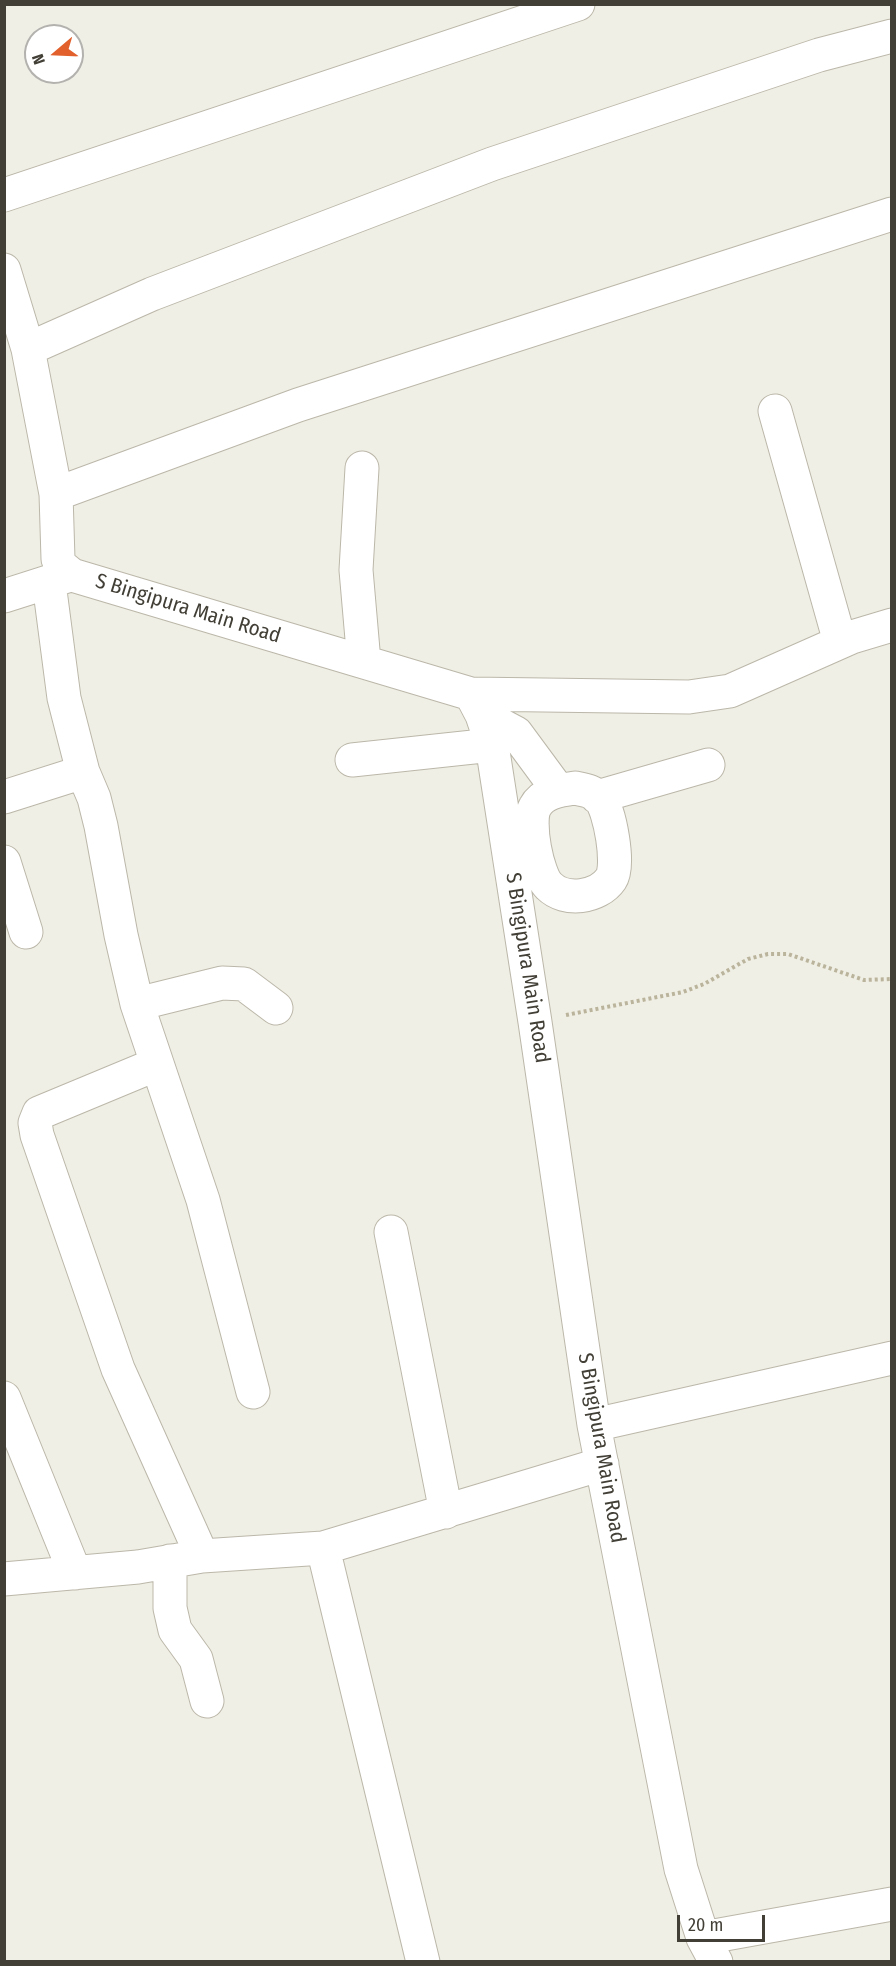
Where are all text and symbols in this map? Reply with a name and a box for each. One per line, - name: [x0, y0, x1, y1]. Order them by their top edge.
- north arrow: [24, 24, 84, 84]
- text: N: [28, 52, 49, 67]
- street label: S Bingipura Main Road: [92, 569, 284, 649]
- street label: S Bingipura Main Road: [500, 871, 554, 1065]
- street label: S Bingipura Main Road: [572, 1351, 630, 1545]
- scale bar: [680, 1903, 768, 1941]
- text: 20 m: [688, 1914, 723, 1936]

